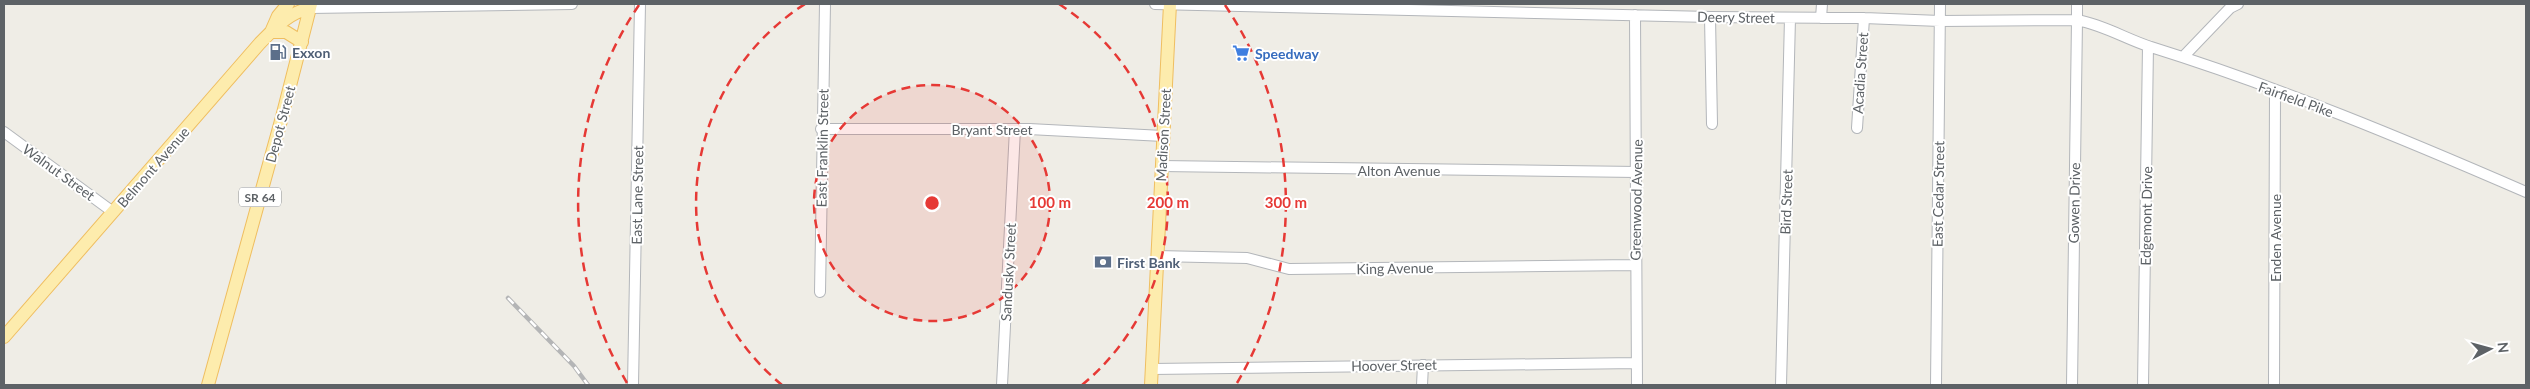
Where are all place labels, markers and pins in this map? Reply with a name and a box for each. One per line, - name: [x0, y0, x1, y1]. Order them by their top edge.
- fuel station icon: Exxon: [268, 42, 288, 62]
- supermarket icon: Speedway: [1231, 43, 1251, 63]
- place label: Exxon: [292, 44, 330, 61]
- place label: Speedway: [1255, 45, 1319, 62]
- centre of rings: [923, 194, 941, 212]
- bank icon: First Bank: [1093, 252, 1113, 272]
- place label: First Bank: [1117, 254, 1181, 271]

